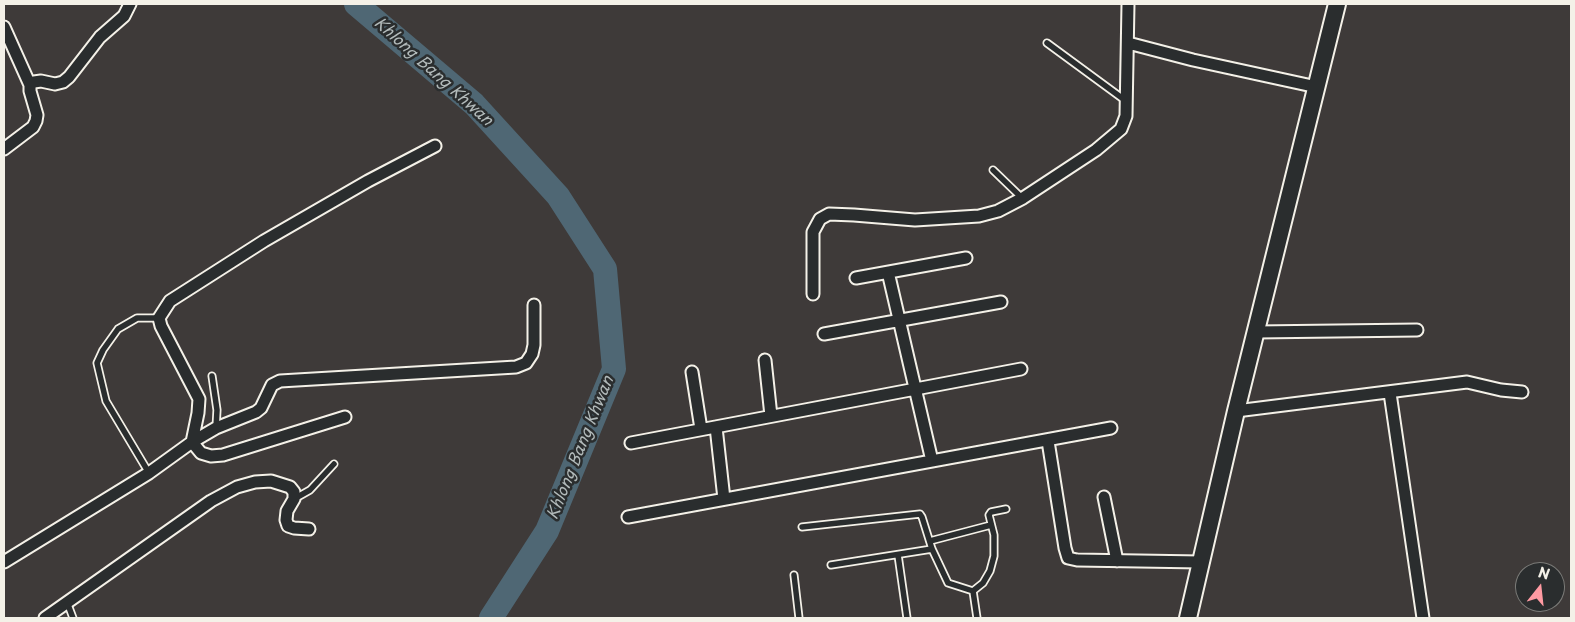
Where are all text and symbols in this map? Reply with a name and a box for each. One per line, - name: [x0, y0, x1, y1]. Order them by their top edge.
- water label: Khlong Bang Khwan: [370, 14, 496, 130]
- water label: Khlong Bang Khwan: [543, 374, 619, 522]
- text: N: [1536, 561, 1552, 585]
- north arrow: [1515, 562, 1565, 612]

